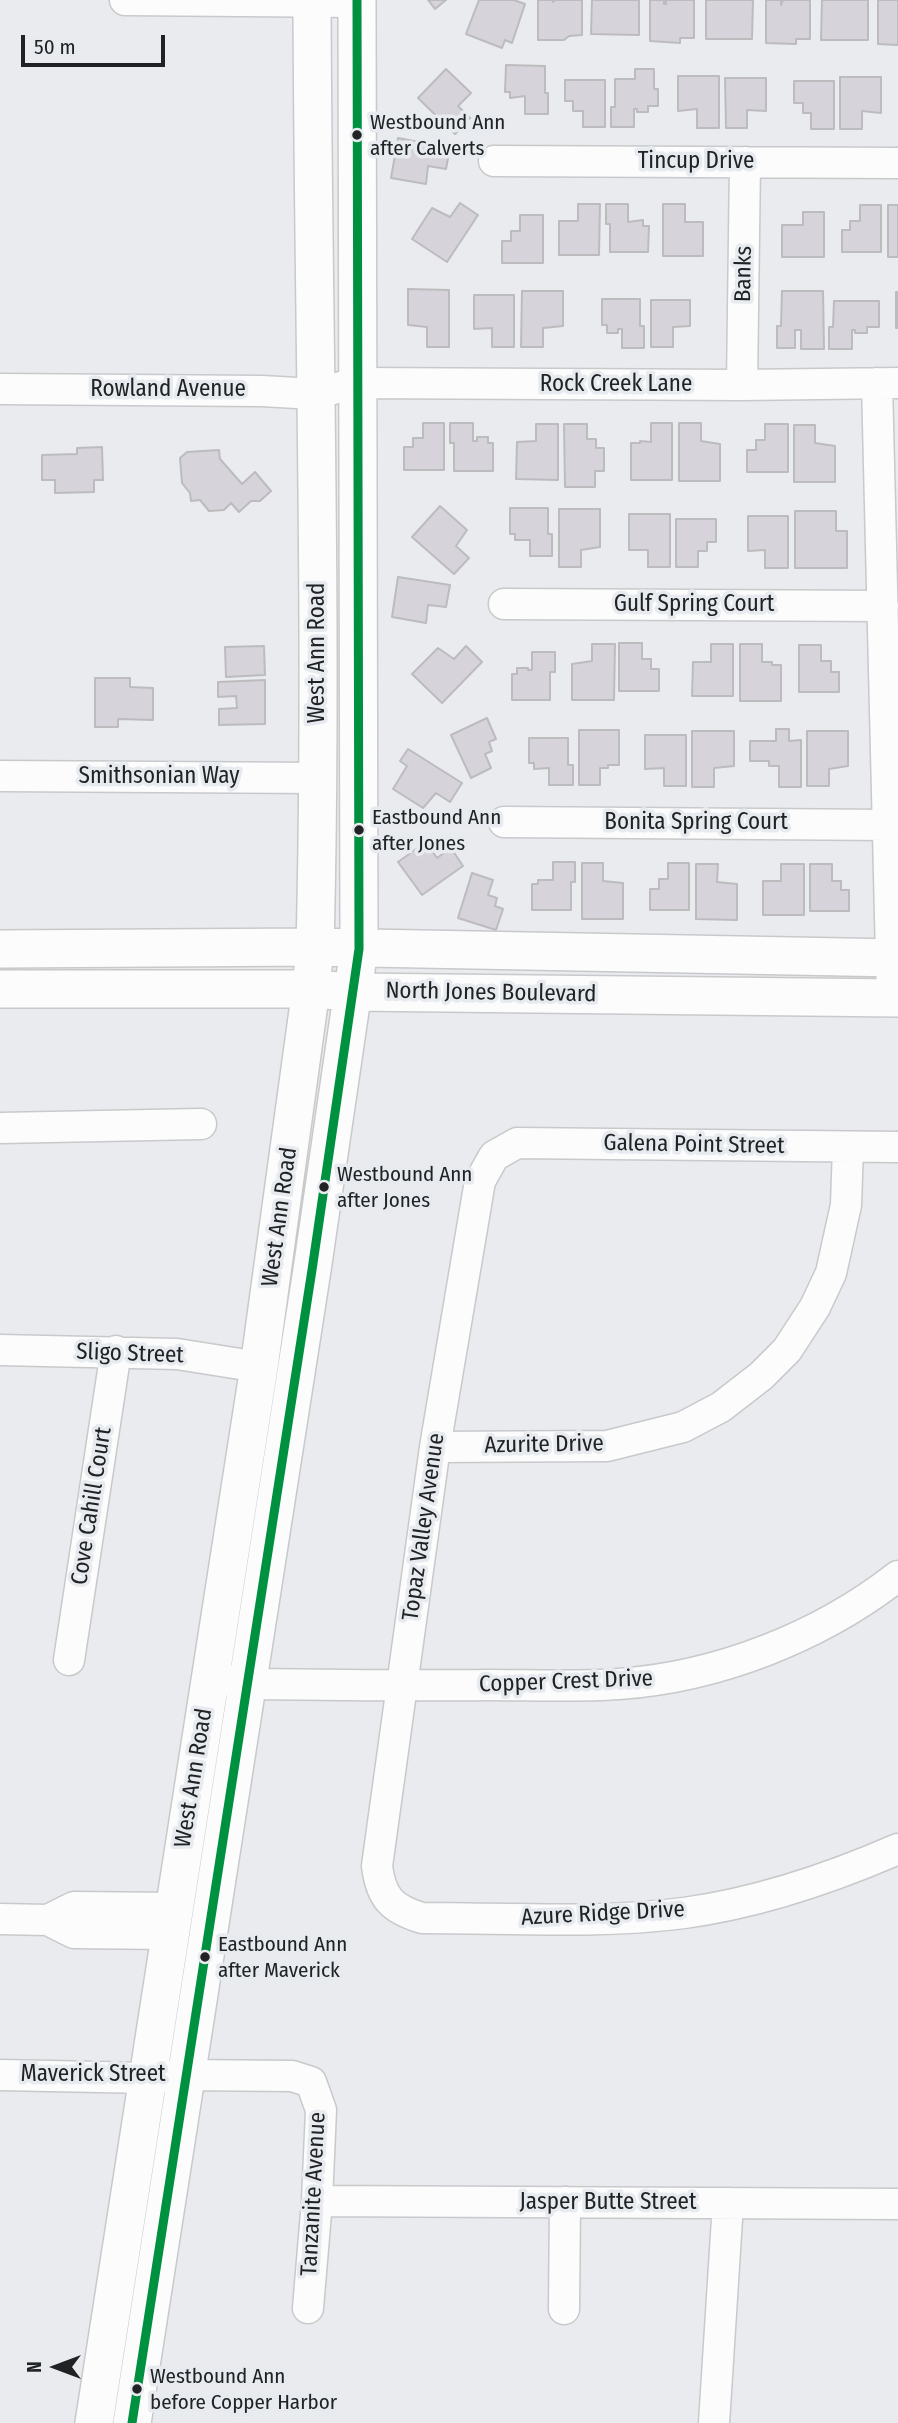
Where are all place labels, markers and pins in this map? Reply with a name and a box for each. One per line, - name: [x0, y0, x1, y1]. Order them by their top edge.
- place label: Westbound Ann after Calverts: [370, 110, 505, 160]
- marker: Westbound Ann after Calverts: [350, 128, 364, 142]
- place label: Eastbound Ann after Jones: [372, 805, 501, 855]
- marker: Eastbound Ann after Jones: [352, 823, 366, 837]
- place label: Westbound Ann after Jones: [337, 1162, 472, 1212]
- marker: Westbound Ann after Jones: [317, 1180, 331, 1194]
- place label: Eastbound Ann after Maverick: [218, 1932, 347, 1982]
- marker: Eastbound Ann after Maverick: [198, 1950, 212, 1964]
- place label: Westbound Ann before Copper Harbor: [150, 2364, 337, 2414]
- marker: Westbound Ann before Copper Harbor: [130, 2382, 144, 2396]

